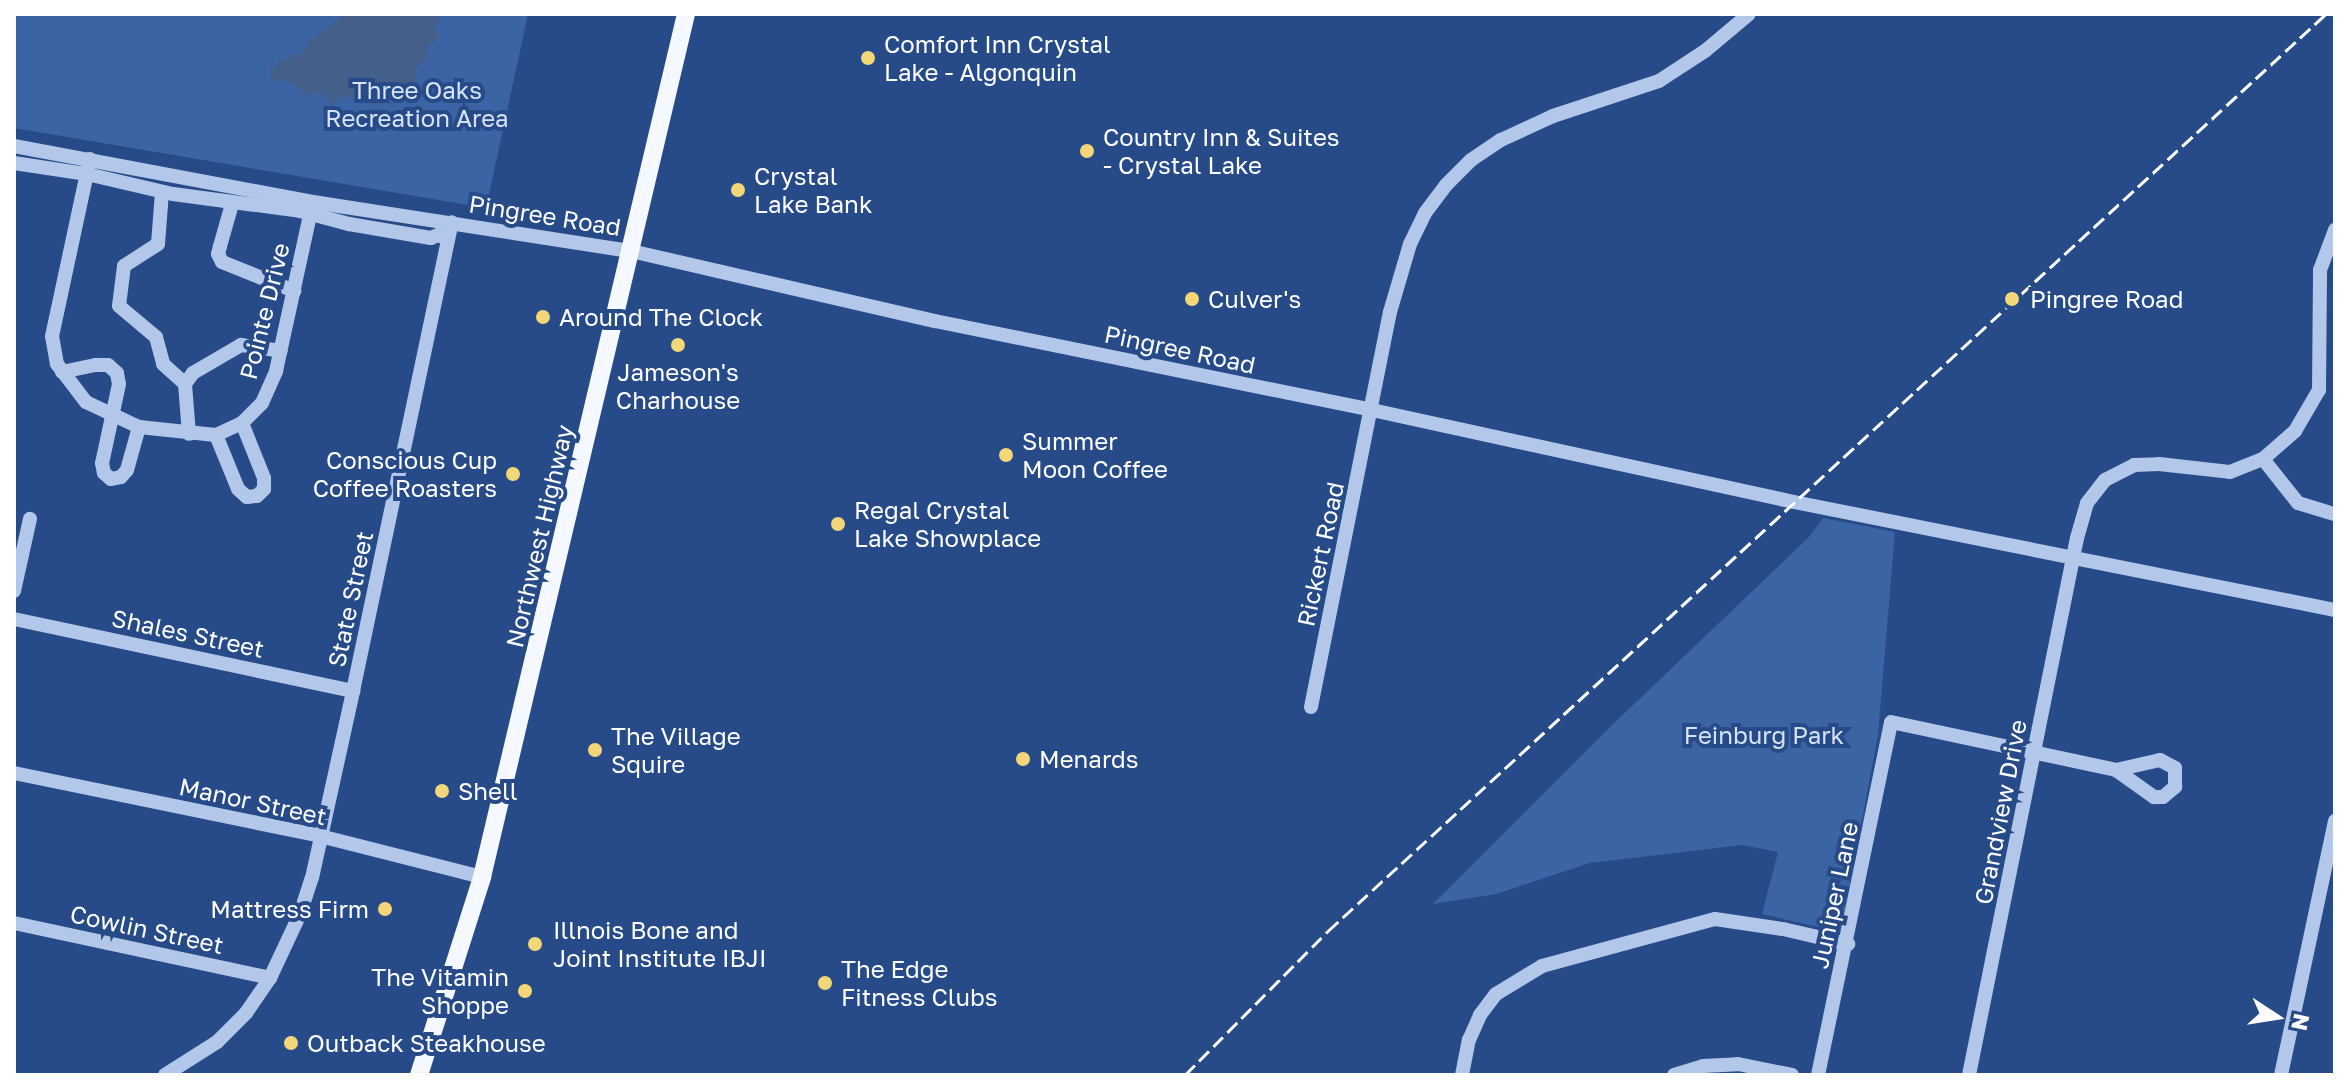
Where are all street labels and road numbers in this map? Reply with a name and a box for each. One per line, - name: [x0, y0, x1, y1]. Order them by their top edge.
- street label: Pingree Road: [467, 189, 623, 241]
- street label: Pointe Drive: [233, 240, 295, 382]
- street label: Pingree Road: [1102, 319, 1258, 379]
- street label: Northwest Highway: [499, 422, 579, 650]
- street label: Rickert Road: [1291, 479, 1349, 629]
- street label: State Street: [322, 528, 378, 670]
- street label: Shales Street: [109, 603, 267, 663]
- street label: Grandview Drive: [1968, 717, 2032, 907]
- street label: Manor Street: [177, 771, 329, 831]
- street label: Juniper Lane: [1804, 819, 1864, 971]
- street label: Cowlin Street: [68, 899, 226, 959]

